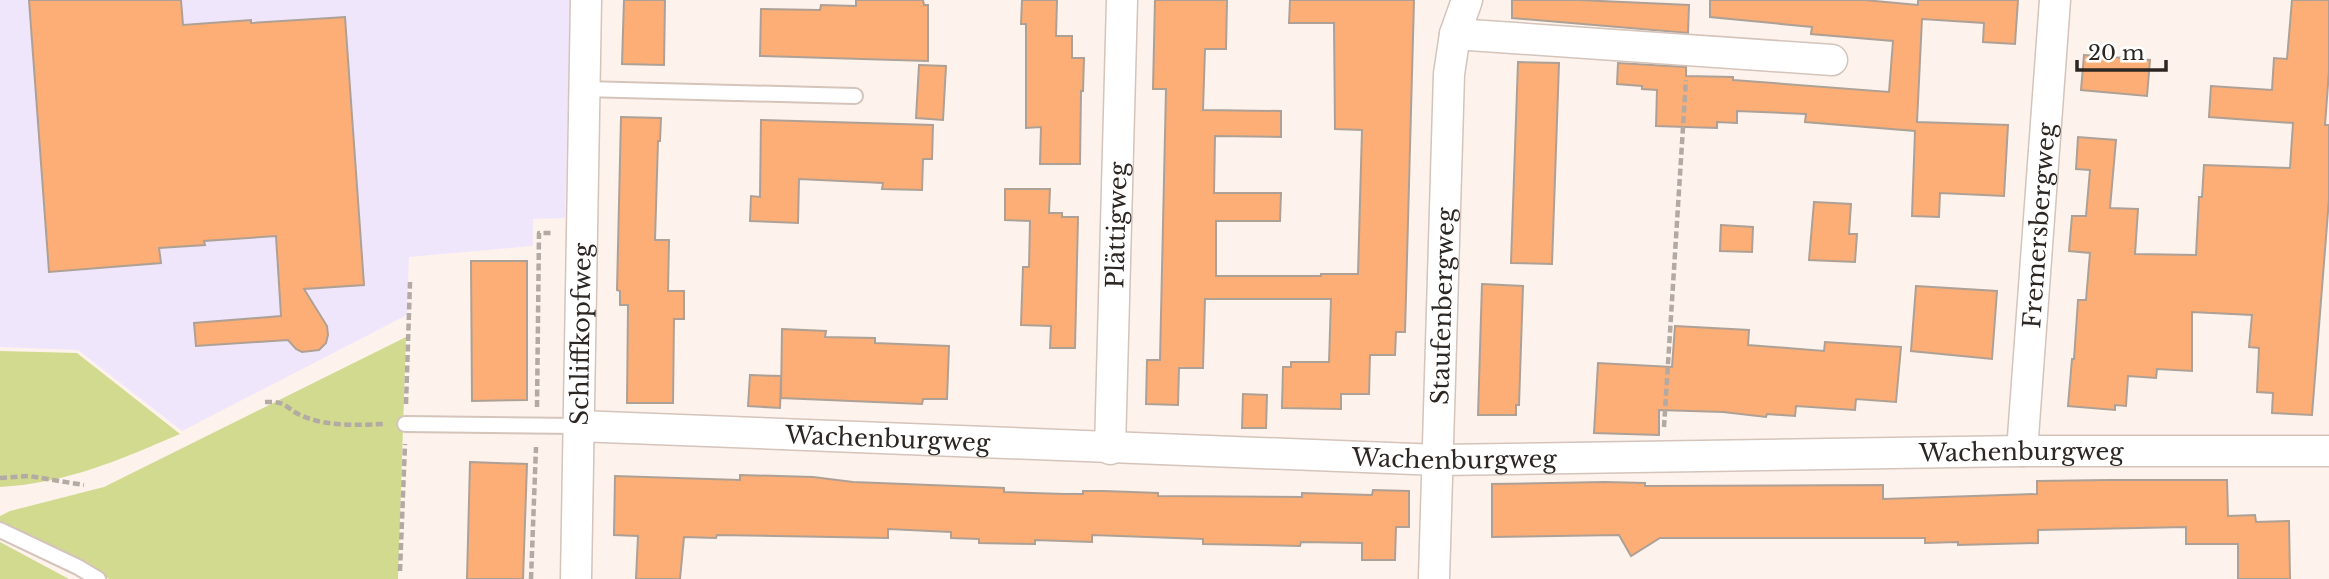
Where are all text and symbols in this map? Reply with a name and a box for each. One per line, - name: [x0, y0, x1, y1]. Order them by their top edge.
- scale bar: [2077, 28, 2166, 72]
- text: 20 m: [2088, 40, 2145, 66]
- street label: Fremersbergweg: [2017, 121, 2061, 330]
- street label: Plättigweg: [1100, 161, 1132, 289]
- street label: Staufenbergweg: [1425, 206, 1460, 405]
- street label: Schliffkopfweg: [564, 242, 596, 425]
- street label: Wachenburgweg: [784, 420, 991, 457]
- street label: Wachenburgweg: [1918, 437, 2124, 467]
- street label: Wachenburgweg: [1350, 442, 1558, 475]

